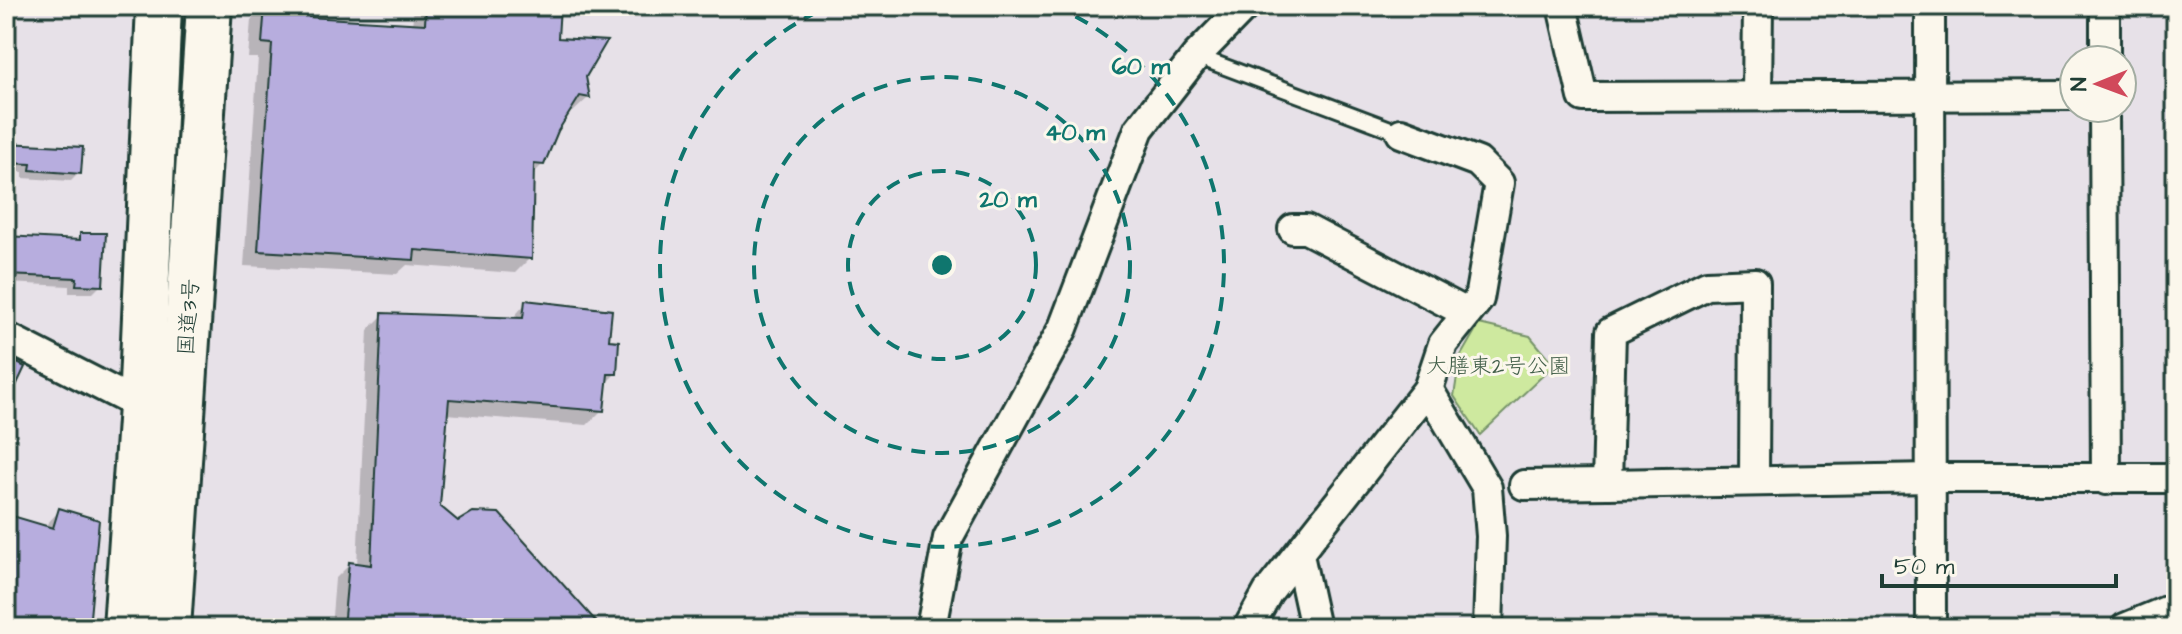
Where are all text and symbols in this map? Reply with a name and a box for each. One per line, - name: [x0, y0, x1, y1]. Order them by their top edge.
- north arrow: [2058, 44, 2138, 124]
- text: 60 m: [1112, 50, 1171, 84]
- text: N: [2064, 77, 2095, 91]
- text: 40 m: [1045, 116, 1105, 150]
- text: 20 m: [978, 183, 1037, 217]
- centre of rings: [928, 251, 956, 279]
- street label: 国道3号: [171, 277, 207, 357]
- park label: 大膳東2号公園: [1426, 351, 1570, 382]
- scale bar: [1882, 538, 2116, 588]
- text: 50 m: [1894, 550, 1955, 584]

